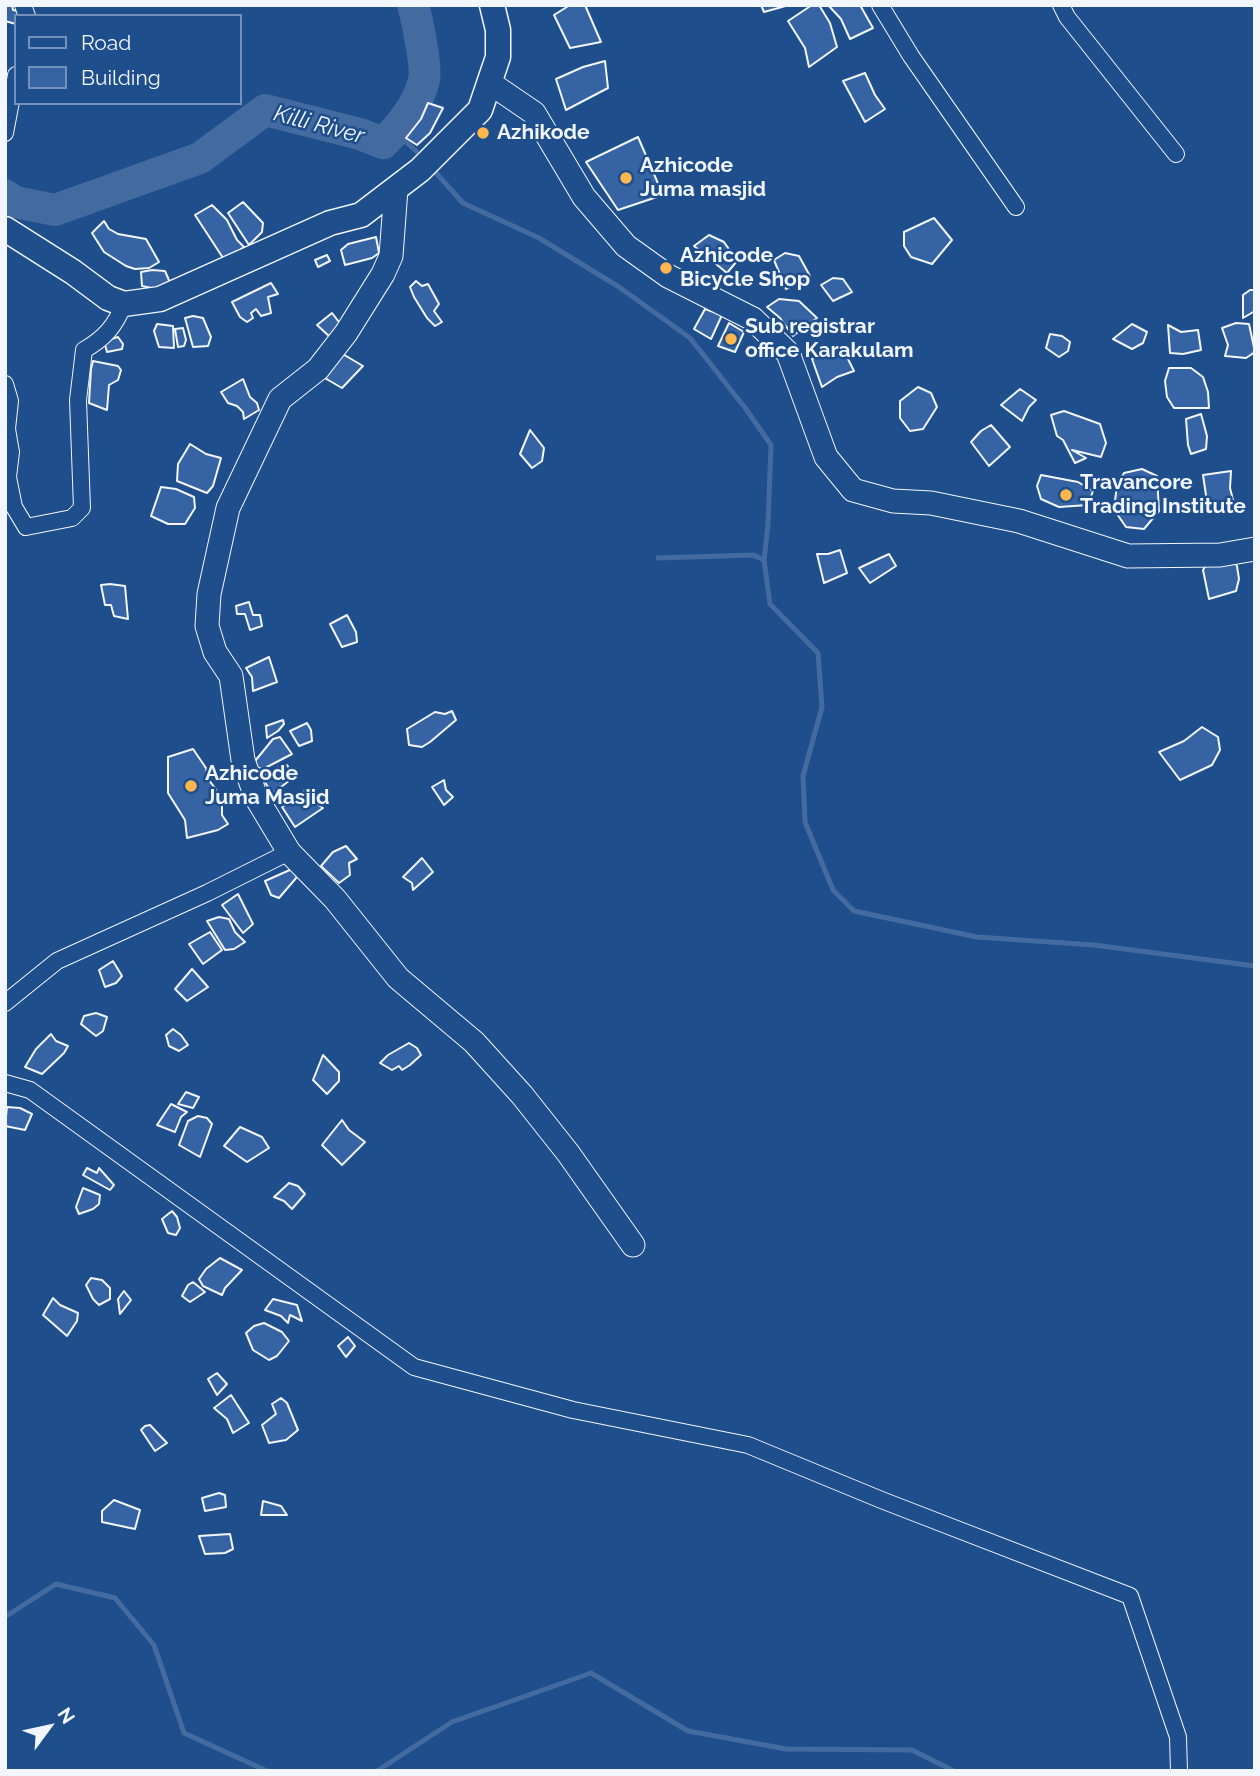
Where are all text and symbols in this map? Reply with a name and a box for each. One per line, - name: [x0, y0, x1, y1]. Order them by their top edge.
- legend: [14, 14, 242, 105]
- text: Road: [81, 30, 131, 55]
- text: Building: [81, 65, 161, 90]
- water label: Killi River: [271, 100, 367, 150]
- place label: Azhikode: [497, 120, 590, 146]
- marker: Azhikode: [475, 125, 491, 141]
- place label: Azhicode Juma masjid: [640, 153, 766, 203]
- marker: Azhicode Juma masjid: [618, 170, 634, 186]
- place label: Azhicode Bicycle Shop: [680, 243, 810, 293]
- marker: Azhicode Bicycle Shop: [658, 260, 674, 276]
- place label: Sub registrar office Karakulam: [745, 314, 914, 364]
- marker: Sub registrar office Karakulam: [723, 331, 739, 347]
- place label: Travancore Trading Institute: [1080, 470, 1246, 520]
- marker: Travancore Trading Institute: [1058, 487, 1074, 503]
- place label: Azhicode Juma Masjid: [205, 761, 330, 811]
- marker: Azhicode Juma Masjid: [183, 778, 199, 794]
- north arrow: [14, 1692, 84, 1762]
- text: N: [53, 1703, 80, 1728]

